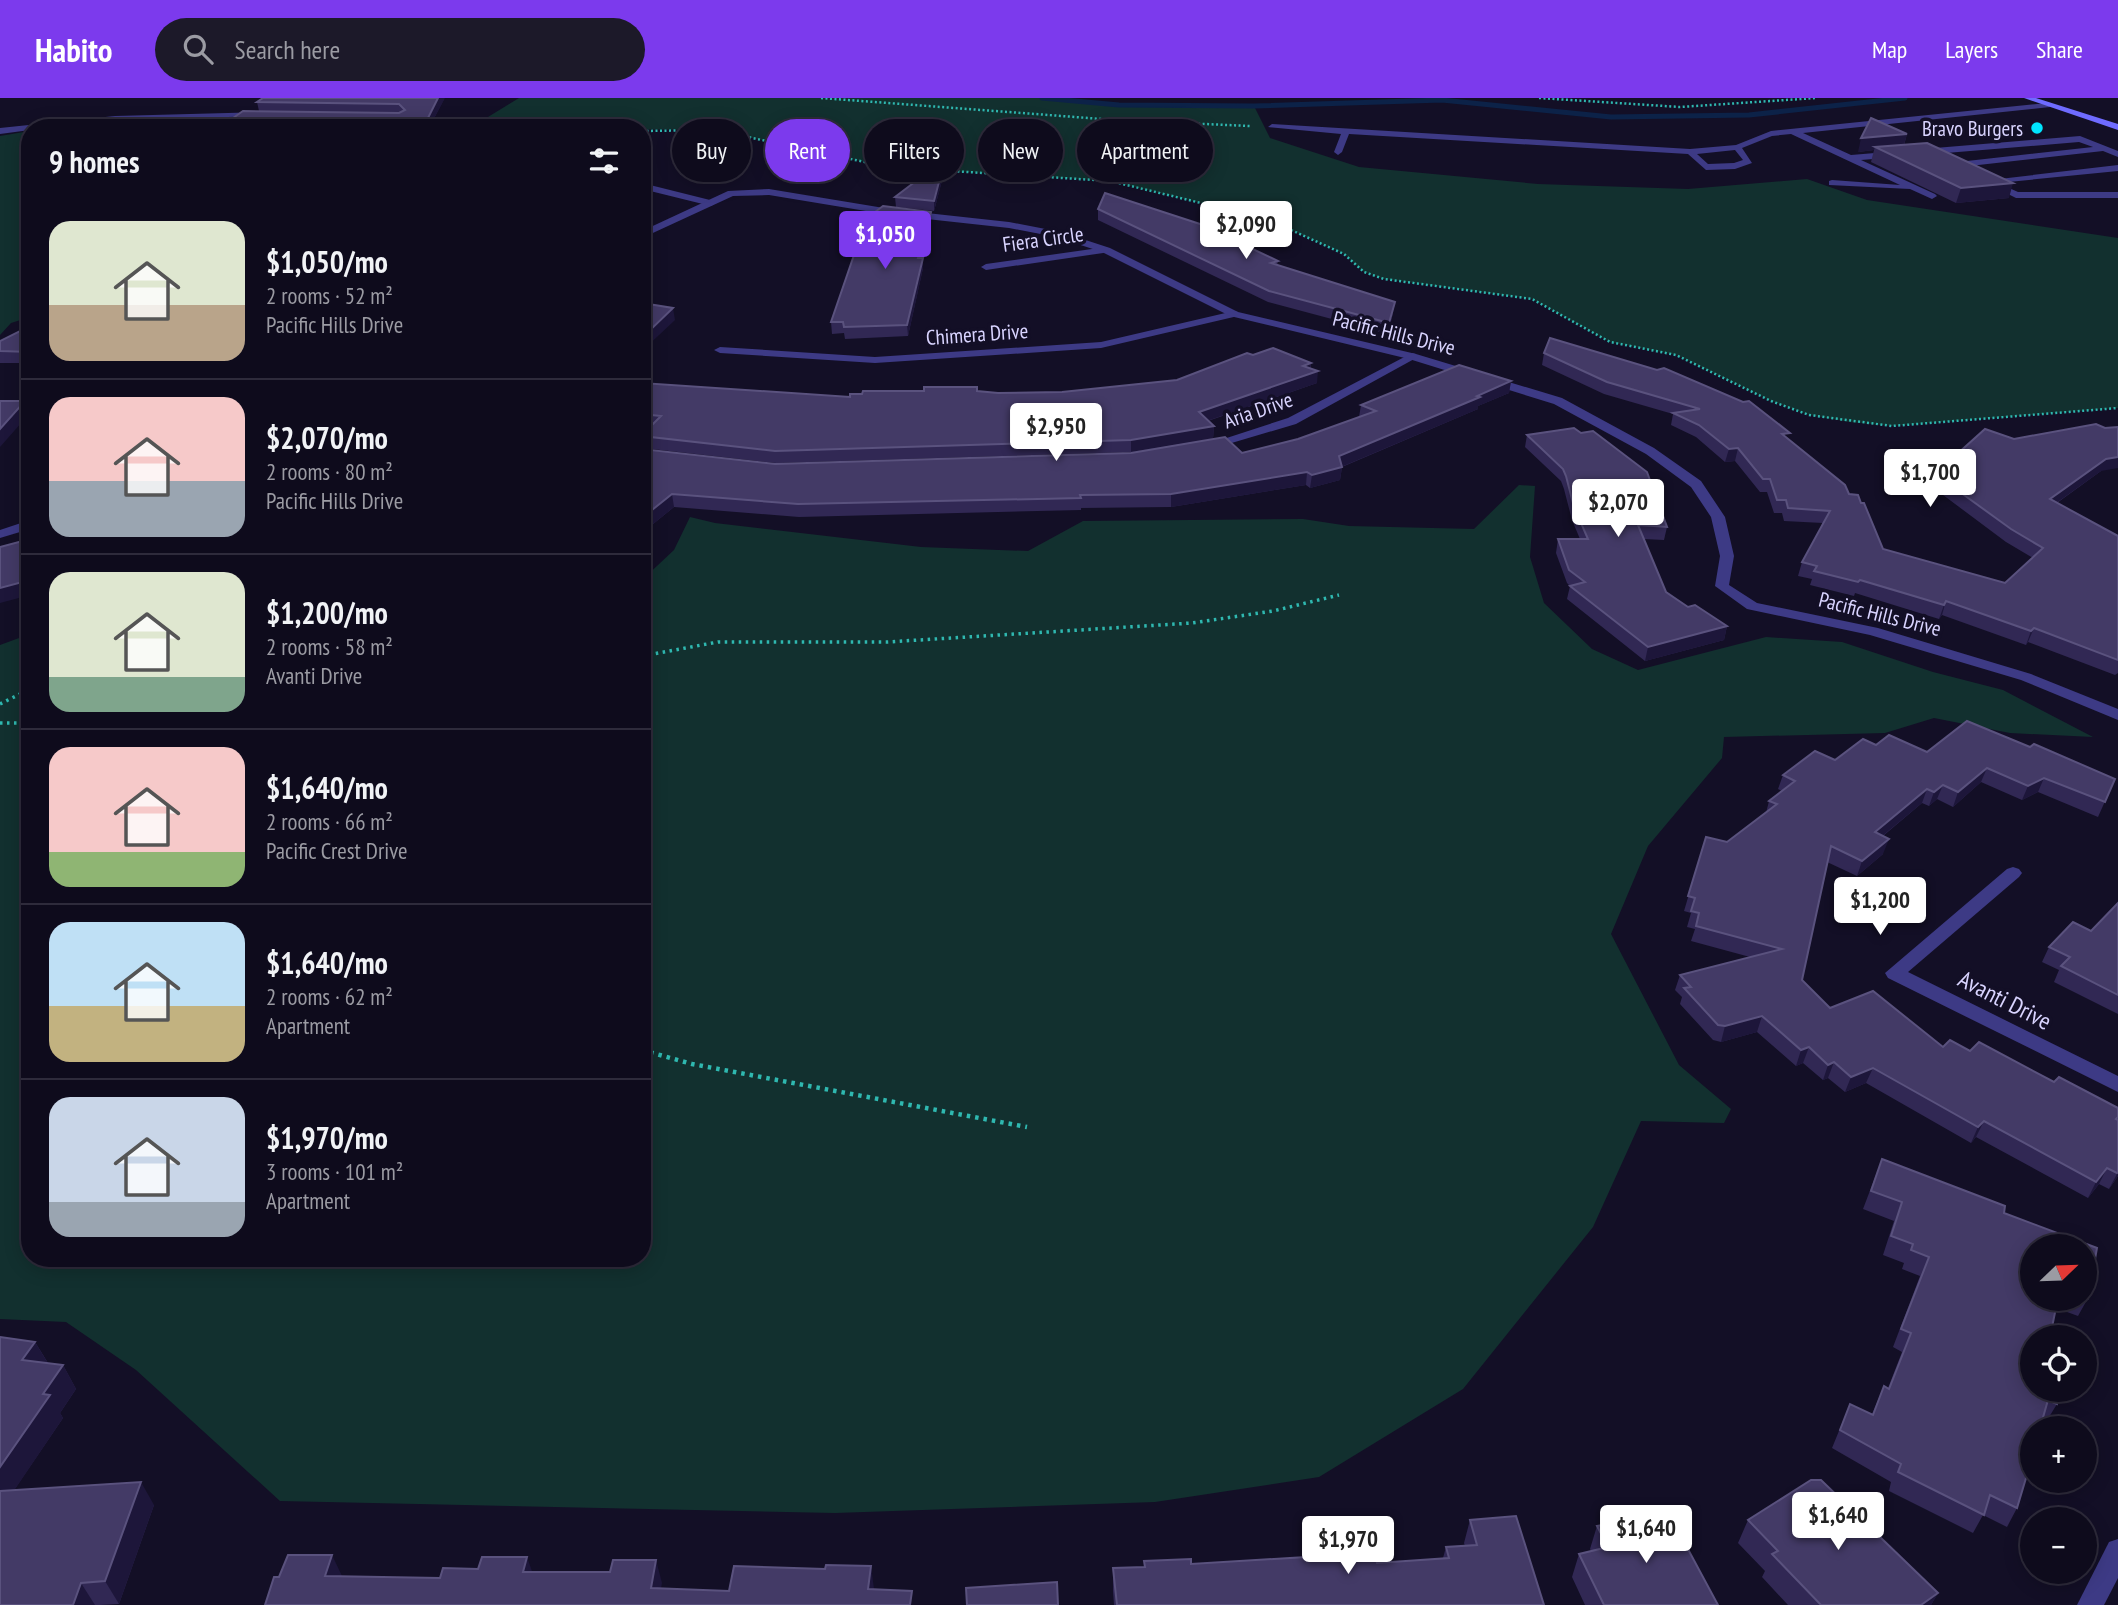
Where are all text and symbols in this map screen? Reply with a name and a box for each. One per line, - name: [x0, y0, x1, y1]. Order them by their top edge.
- search box: [155, 18, 645, 81]
- text: Habito: [35, 28, 113, 71]
- icon: search: [179, 30, 217, 68]
- text: Search here: [235, 33, 340, 66]
- text: Map: [1872, 34, 1907, 65]
- text: Layers: [1945, 34, 1998, 65]
- text: Share: [2036, 34, 2083, 65]
- place label: Bravo Burgers: [1922, 115, 2023, 142]
- chip: Buy: [672, 119, 751, 182]
- chip: Rent: [765, 119, 850, 182]
- chip: Filters: [864, 119, 964, 182]
- chip: New: [978, 119, 1063, 182]
- chip: Apartment: [1077, 119, 1213, 182]
- marker: Bravo Burgers: [2029, 120, 2045, 136]
- text: 9 homes: [49, 142, 140, 181]
- icon: filters: [585, 142, 623, 180]
- pin: $2,090: [1189, 202, 1303, 261]
- text: $2,090: [1216, 209, 1276, 238]
- pin: $1,050: [828, 212, 942, 271]
- text: $1,050: [855, 219, 915, 248]
- street label: Fiera Circle: [1001, 220, 1085, 258]
- text: $1,050/mo: [266, 242, 388, 281]
- icon: home: [105, 249, 189, 333]
- text: 2 rooms · 52 m²: [266, 281, 393, 310]
- street label: Pacific Hills Drive: [1330, 305, 1458, 361]
- text: Pacific Hills Drive: [266, 310, 403, 339]
- street label: Chimera Drive: [925, 317, 1029, 351]
- street label: Aria Drive: [1220, 386, 1296, 434]
- pin: $2,950: [999, 404, 1113, 463]
- text: $2,950: [1026, 411, 1086, 440]
- text: $2,070/mo: [266, 418, 388, 457]
- icon: home: [105, 425, 189, 509]
- pin: $1,700: [1873, 450, 1987, 509]
- text: 2 rooms · 80 m²: [266, 457, 393, 486]
- text: $1,700: [1900, 457, 1960, 486]
- pin: $2,070: [1561, 480, 1675, 539]
- text: Pacific Hills Drive: [266, 486, 403, 515]
- text: $2,070: [1588, 487, 1648, 516]
- street label: Pacific Hills Drive: [1816, 586, 1944, 642]
- text: $1,200/mo: [266, 593, 388, 632]
- icon: home: [105, 600, 189, 684]
- text: 2 rooms · 58 m²: [266, 632, 393, 661]
- text: Avanti Drive: [266, 661, 362, 690]
- text: $1,640/mo: [266, 768, 388, 807]
- icon: home: [105, 775, 189, 859]
- text: 2 rooms · 66 m²: [266, 807, 393, 836]
- text: Pacific Crest Drive: [266, 836, 408, 865]
- pin: $1,200: [1823, 878, 1937, 937]
- text: $1,200: [1850, 885, 1910, 914]
- text: $1,640/mo: [266, 943, 388, 982]
- icon: home: [105, 950, 189, 1034]
- street label: Avanti Drive: [1953, 963, 2057, 1037]
- text: 2 rooms · 62 m²: [266, 982, 393, 1011]
- text: Apartment: [266, 1011, 350, 1040]
- text: $1,970/mo: [266, 1118, 388, 1157]
- icon: home: [105, 1125, 189, 1209]
- text: 3 rooms · 101 m²: [266, 1157, 403, 1186]
- text: Apartment: [266, 1186, 350, 1215]
- north arrow: [2020, 1234, 2096, 1311]
- map controls: [2020, 1234, 2097, 1584]
- button: locate: [2020, 1325, 2097, 1402]
- button: +: [2020, 1416, 2097, 1493]
- pin: $1,640: [1781, 1492, 1895, 1552]
- text: $1,640: [1808, 1500, 1868, 1529]
- pin: $1,640: [1589, 1506, 1703, 1565]
- button: −: [2020, 1507, 2097, 1584]
- text: $1,640: [1616, 1513, 1676, 1542]
- pin: $1,970: [1291, 1516, 1405, 1576]
- text: $1,970: [1318, 1524, 1378, 1553]

